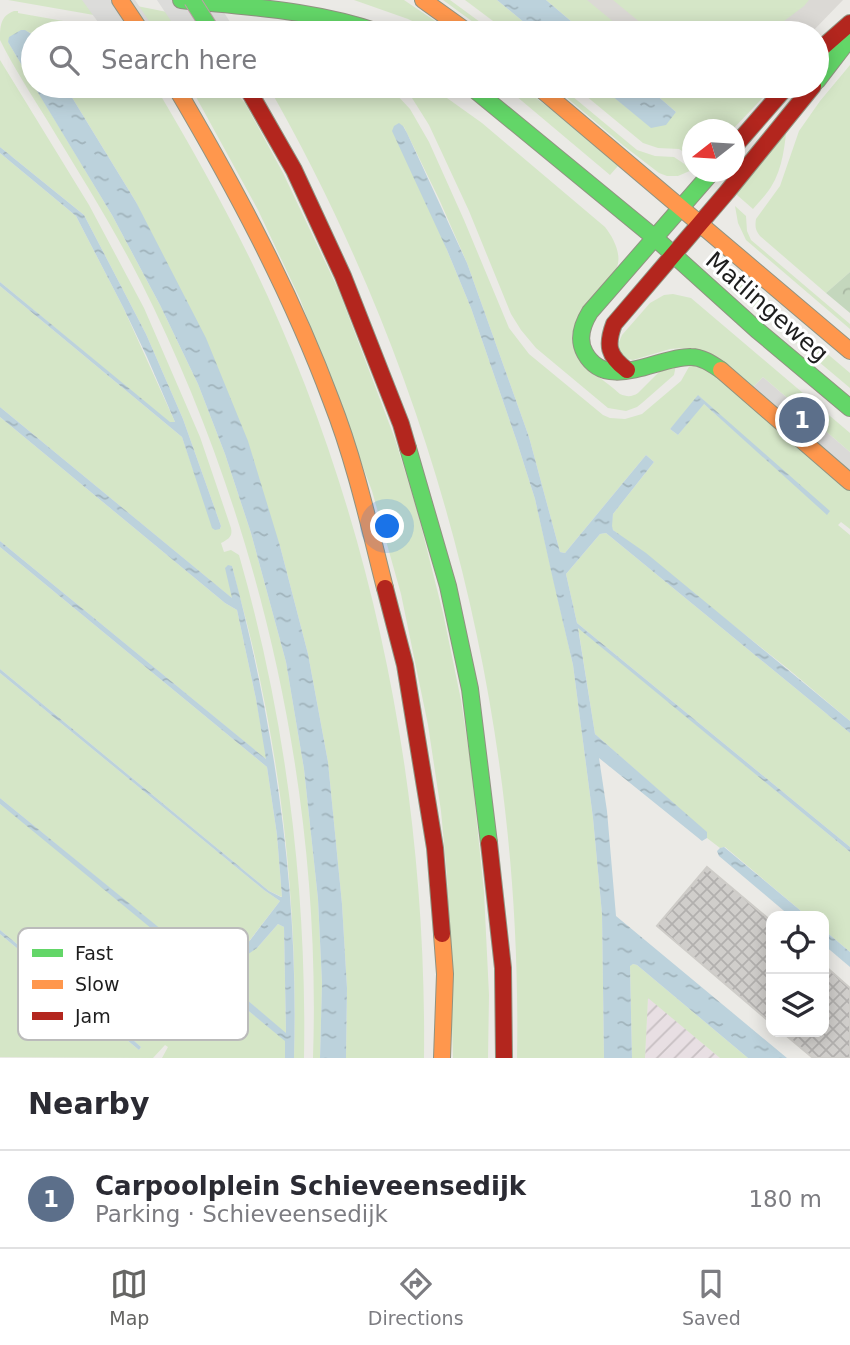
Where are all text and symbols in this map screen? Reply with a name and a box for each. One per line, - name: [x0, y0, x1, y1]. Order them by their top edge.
- search box: [21, 21, 829, 98]
- icon: search: [45, 41, 83, 79]
- text: Search here: [101, 45, 257, 75]
- north arrow: [682, 119, 745, 182]
- street label: Matlingeweg: [700, 246, 834, 368]
- pin: 1: [779, 394, 825, 446]
- your location: [370, 509, 404, 543]
- map controls: [766, 911, 829, 1037]
- button: locate: [766, 911, 829, 974]
- legend: [18, 928, 248, 1040]
- text: Fast: [75, 942, 113, 964]
- text: Slow: [75, 973, 120, 995]
- button: layers: [766, 974, 829, 1037]
- text: Jam: [74, 1005, 111, 1027]
- text: Nearby: [28, 1086, 150, 1121]
- text: Carpoolplein Schieveensedijk: [95, 1171, 526, 1201]
- text: 1: [43, 1186, 59, 1212]
- text: 180 m: [748, 1186, 822, 1212]
- text: Parking · Schieveensedijk: [95, 1201, 388, 1227]
- tab: Map: [109, 1265, 149, 1329]
- tab: Directions: [368, 1265, 464, 1329]
- tab: Saved: [682, 1265, 741, 1329]

